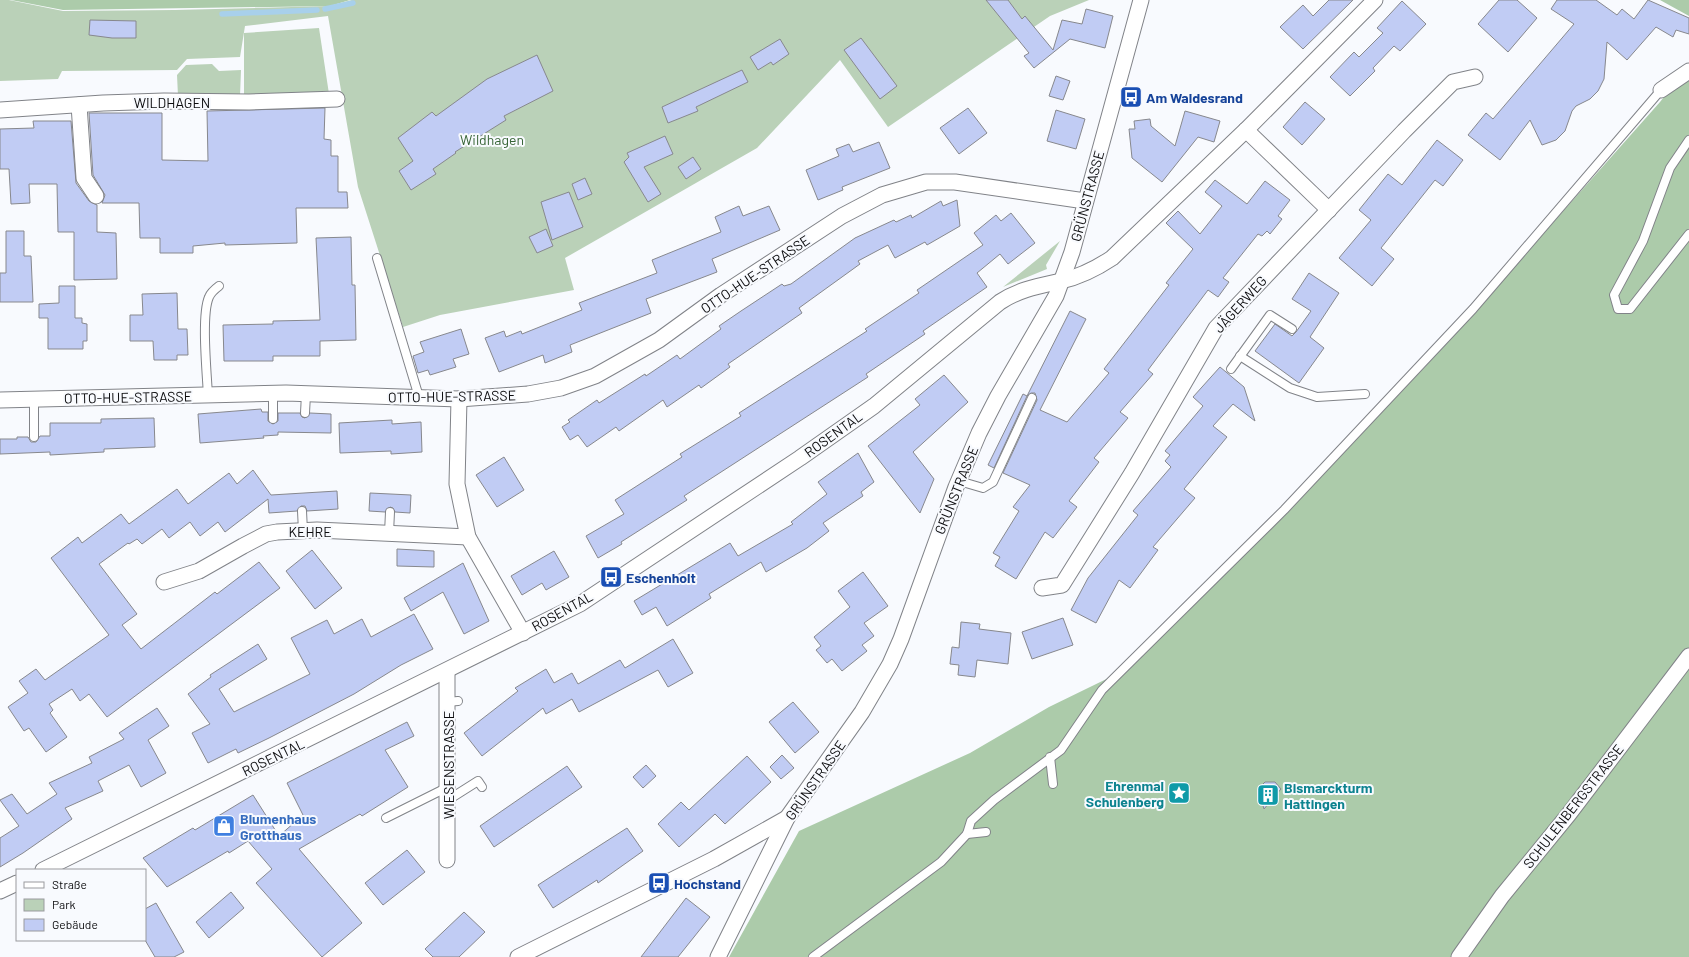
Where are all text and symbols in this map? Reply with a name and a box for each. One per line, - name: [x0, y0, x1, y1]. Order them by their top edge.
- bus stop icon: Am Waldesrand: [1118, 84, 1144, 110]
- place label: Am Waldesrand: [1146, 89, 1243, 106]
- street label: WILDHAGEN: [134, 94, 210, 111]
- park label: Wildhagen: [460, 131, 524, 148]
- street label: GRÜNSTRASSE: [1067, 149, 1107, 243]
- street label: OTTO-HUE-STRASSE: [697, 231, 813, 317]
- street label: JÄGERWEG: [1210, 272, 1270, 336]
- street label: OTTO-HUE-STRASSE: [388, 386, 516, 406]
- street label: OTTO-HUE-STRASSE: [64, 387, 192, 407]
- street label: ROSENTAL: [801, 407, 865, 461]
- street label: GRÜNSTRASSE: [931, 443, 981, 537]
- street label: KEHRE: [288, 523, 332, 540]
- bus stop icon: Eschenholt: [598, 564, 624, 590]
- place label: Eschenholt: [626, 569, 696, 586]
- street label: ROSENTAL: [529, 587, 595, 635]
- street label: WIESENSTRASSE: [440, 711, 457, 819]
- street label: ROSENTAL: [239, 735, 307, 779]
- street label: GRÜNSTRASSE: [781, 737, 849, 823]
- street label: SCHULENBERGSTRASSE: [1519, 741, 1627, 871]
- place label: Ehrenmal Schulenberg: [1086, 777, 1164, 810]
- place label: Bismarckturm Hattingen: [1284, 779, 1373, 812]
- place icon: Ehrenmal Schulenberg: [1166, 780, 1192, 806]
- building icon: Bismarckturm Hattingen: [1255, 782, 1281, 808]
- place label: Blumenhaus Grotthaus: [240, 810, 316, 843]
- shop icon: Blumenhaus Grotthaus: [211, 813, 237, 839]
- legend: [16, 869, 146, 941]
- bus stop icon: Hochstand: [646, 870, 672, 896]
- place label: Hochstand: [674, 875, 741, 892]
- text: Straße: [52, 877, 87, 891]
- text: Park: [52, 897, 76, 911]
- text: Gebäude: [52, 917, 98, 931]

